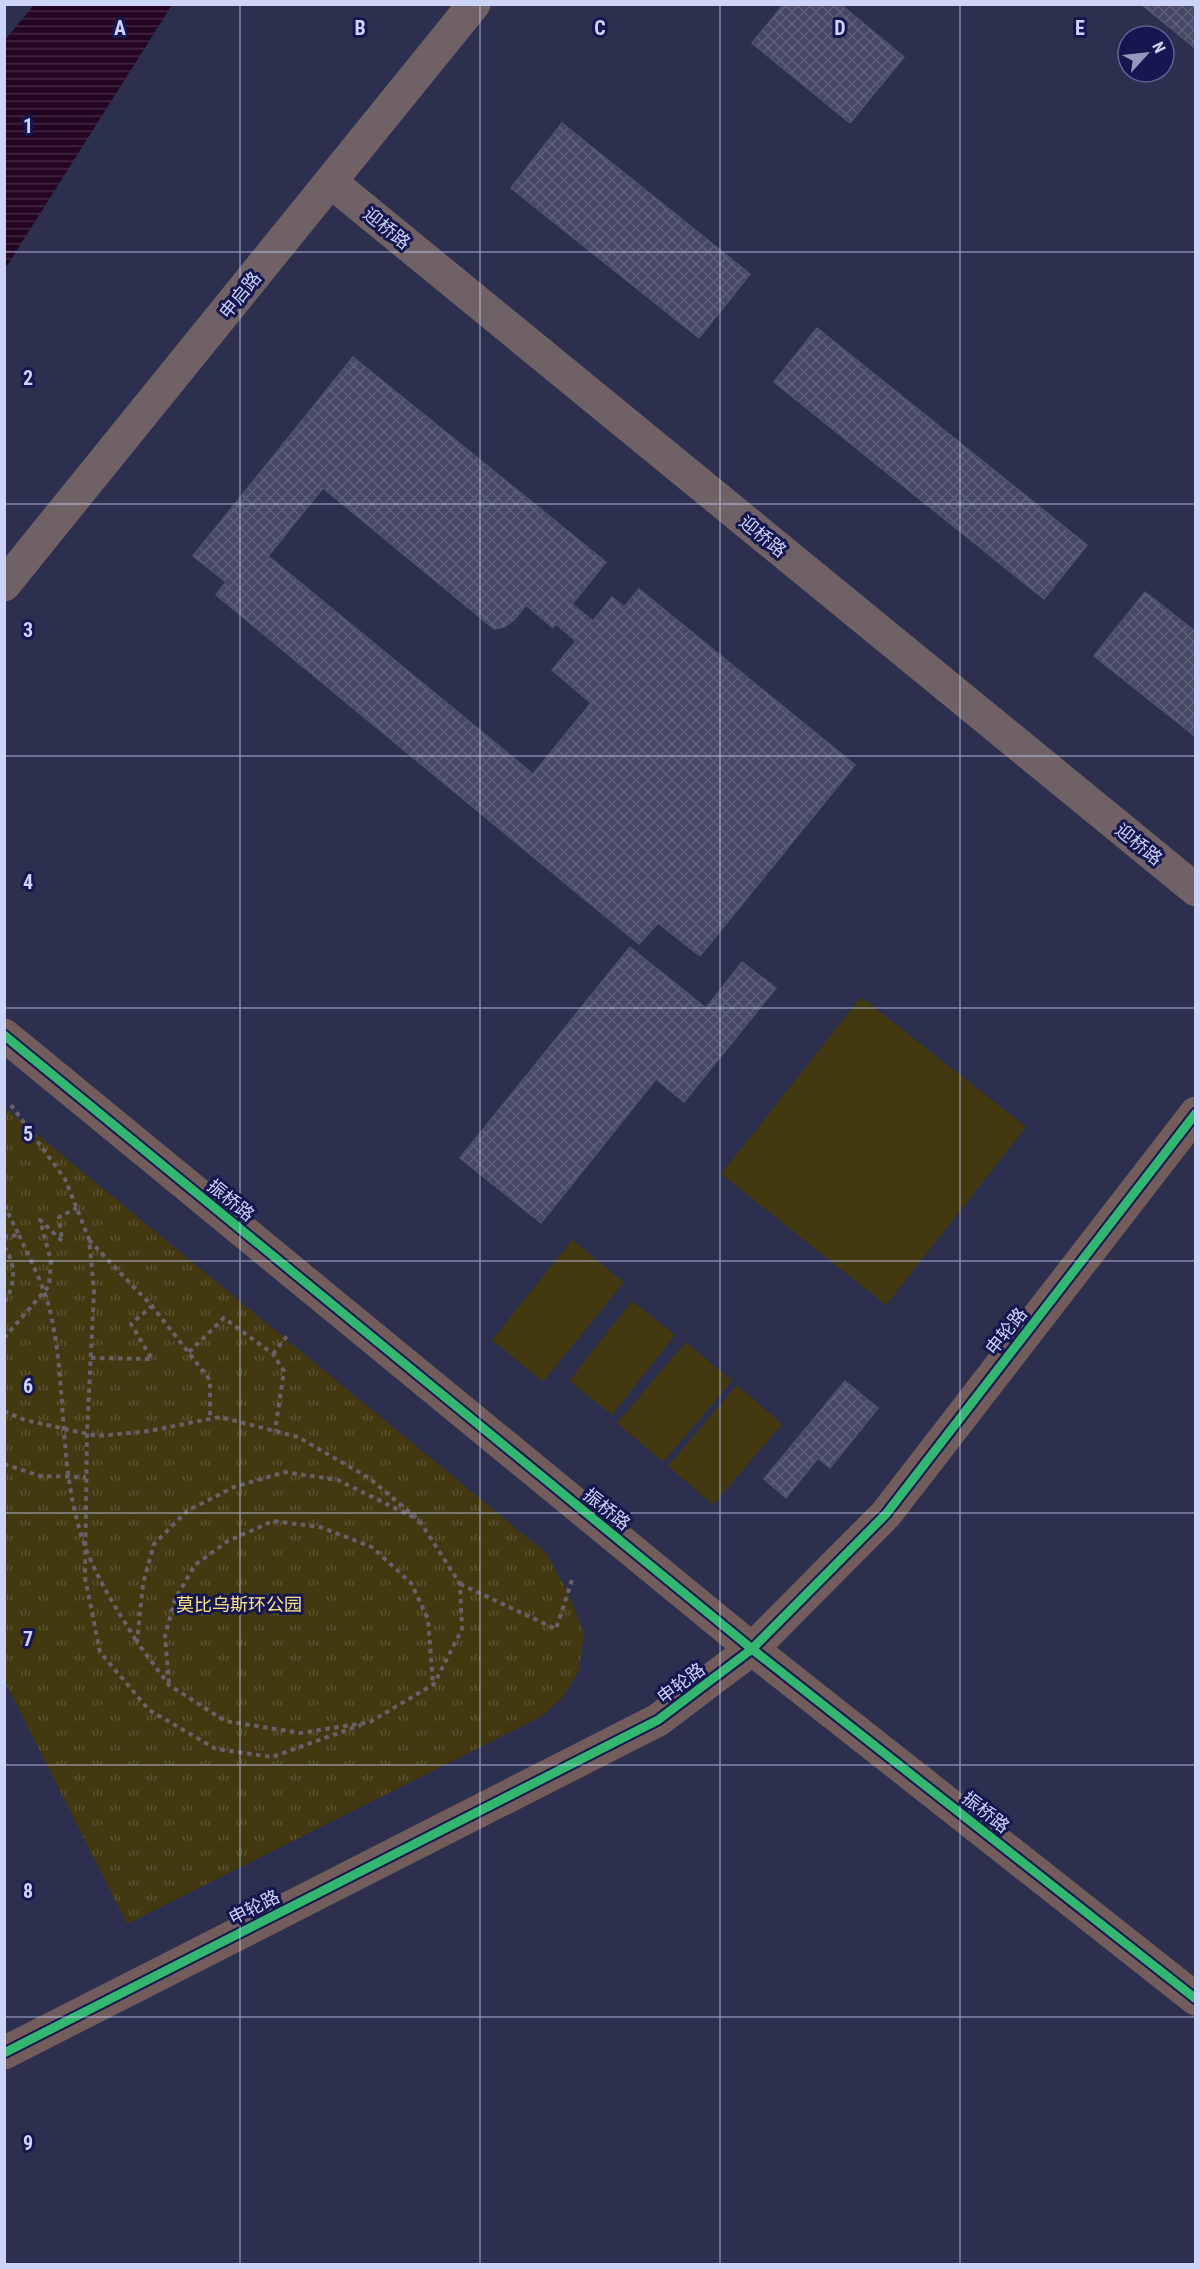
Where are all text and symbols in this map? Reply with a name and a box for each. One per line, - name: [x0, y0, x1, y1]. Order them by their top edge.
- text: A: [114, 16, 126, 40]
- text: B: [354, 16, 366, 40]
- text: C: [594, 16, 606, 40]
- text: D: [834, 16, 846, 40]
- text: E: [1075, 16, 1085, 40]
- north arrow: [1116, 24, 1176, 84]
- text: N: [1148, 39, 1170, 56]
- text: 1: [23, 114, 33, 138]
- street label: 迎桥路: [359, 203, 415, 253]
- street label: 申启路: [215, 267, 265, 323]
- text: 2: [23, 366, 33, 390]
- street label: 迎桥路: [735, 511, 791, 561]
- text: 3: [23, 618, 33, 642]
- street label: 迎桥路: [1111, 819, 1167, 869]
- text: 4: [23, 870, 33, 894]
- text: 5: [23, 1122, 33, 1146]
- street label: 振桥路: [203, 1175, 259, 1225]
- street label: 申轮路: [981, 1303, 1031, 1359]
- text: 6: [23, 1374, 33, 1398]
- street label: 振桥路: [579, 1484, 635, 1534]
- park label: 莫比乌斯环公园: [176, 1594, 302, 1615]
- text: 7: [23, 1627, 33, 1651]
- street label: 申轮路: [653, 1658, 709, 1708]
- street label: 振桥路: [958, 1787, 1014, 1837]
- text: 8: [23, 1879, 33, 1903]
- street label: 申轮路: [225, 1885, 283, 1929]
- text: 9: [23, 2131, 33, 2155]

